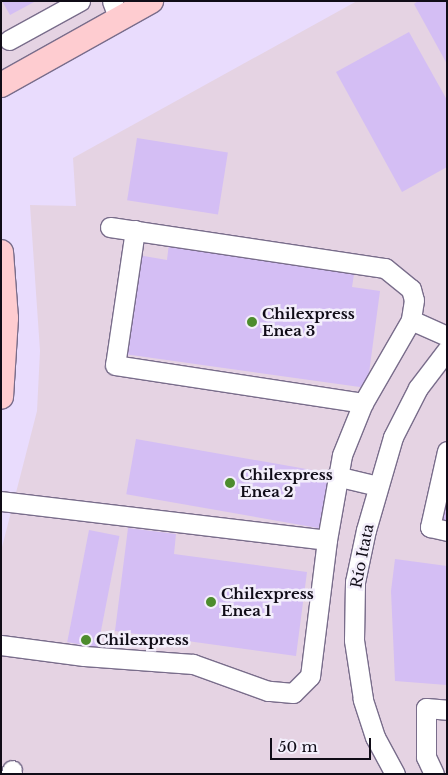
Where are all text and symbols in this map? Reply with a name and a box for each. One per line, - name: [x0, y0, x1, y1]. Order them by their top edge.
- place label: Chilexpress Enea 3: [262, 304, 355, 339]
- marker: Chilexpress Enea 3: [246, 316, 258, 328]
- place label: Chilexpress Enea 2: [240, 465, 333, 500]
- marker: Chilexpress Enea 2: [224, 477, 236, 489]
- street label: Río Itata: [347, 522, 377, 590]
- place label: Chilexpress Enea 1: [221, 584, 314, 619]
- marker: Chilexpress Enea 1: [205, 596, 217, 608]
- place label: Chilexpress: [96, 631, 189, 649]
- marker: Chilexpress: [80, 634, 92, 646]
- scale bar: [273, 728, 374, 760]
- text: 50 m: [278, 737, 318, 756]

